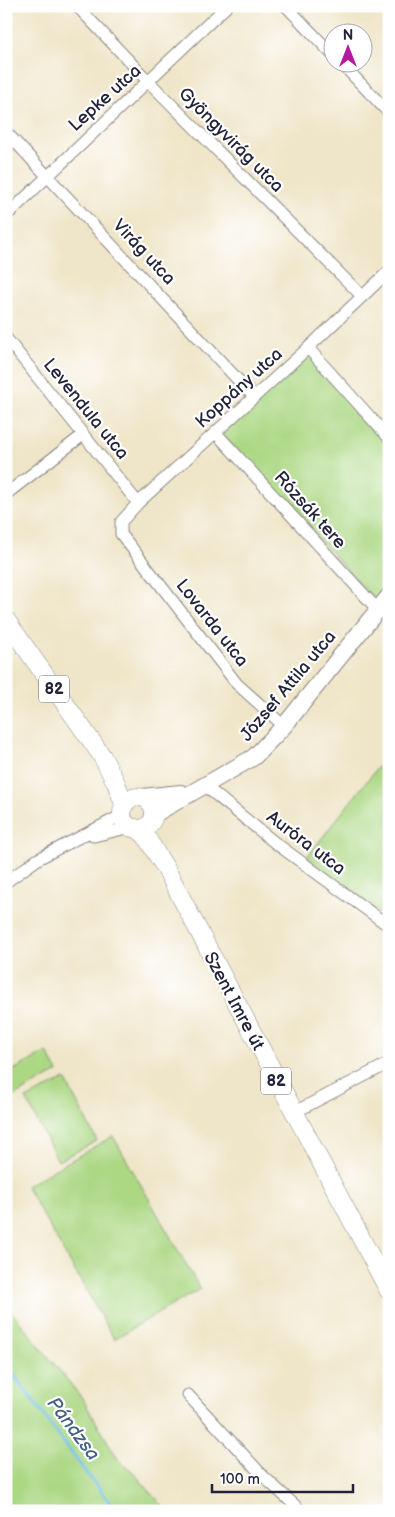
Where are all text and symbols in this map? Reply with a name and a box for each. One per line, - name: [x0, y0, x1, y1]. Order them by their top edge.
- north arrow: [322, 22, 372, 72]
- text: N: [343, 27, 353, 44]
- street label: Lepke utca: [65, 60, 145, 136]
- street label: Gyöngyvirág utca: [174, 83, 288, 197]
- street label: Virág utca: [108, 215, 180, 289]
- street label: Koppány utca: [191, 344, 287, 432]
- street label: Levendula utca: [39, 354, 133, 464]
- street label: Rózsák tere: [270, 467, 350, 553]
- street label: Lovarda utca: [171, 575, 253, 671]
- street label: József Attila utca: [236, 626, 340, 746]
- road number: 82: [39, 676, 69, 702]
- street label: Auróra utca: [262, 807, 350, 879]
- street label: Szent Imre út: [199, 948, 269, 1054]
- road number: 82: [261, 1068, 291, 1094]
- water label: Pándzsa: [42, 1393, 104, 1465]
- scale bar: [212, 1462, 354, 1494]
- text: 100 m: [220, 1470, 260, 1489]

